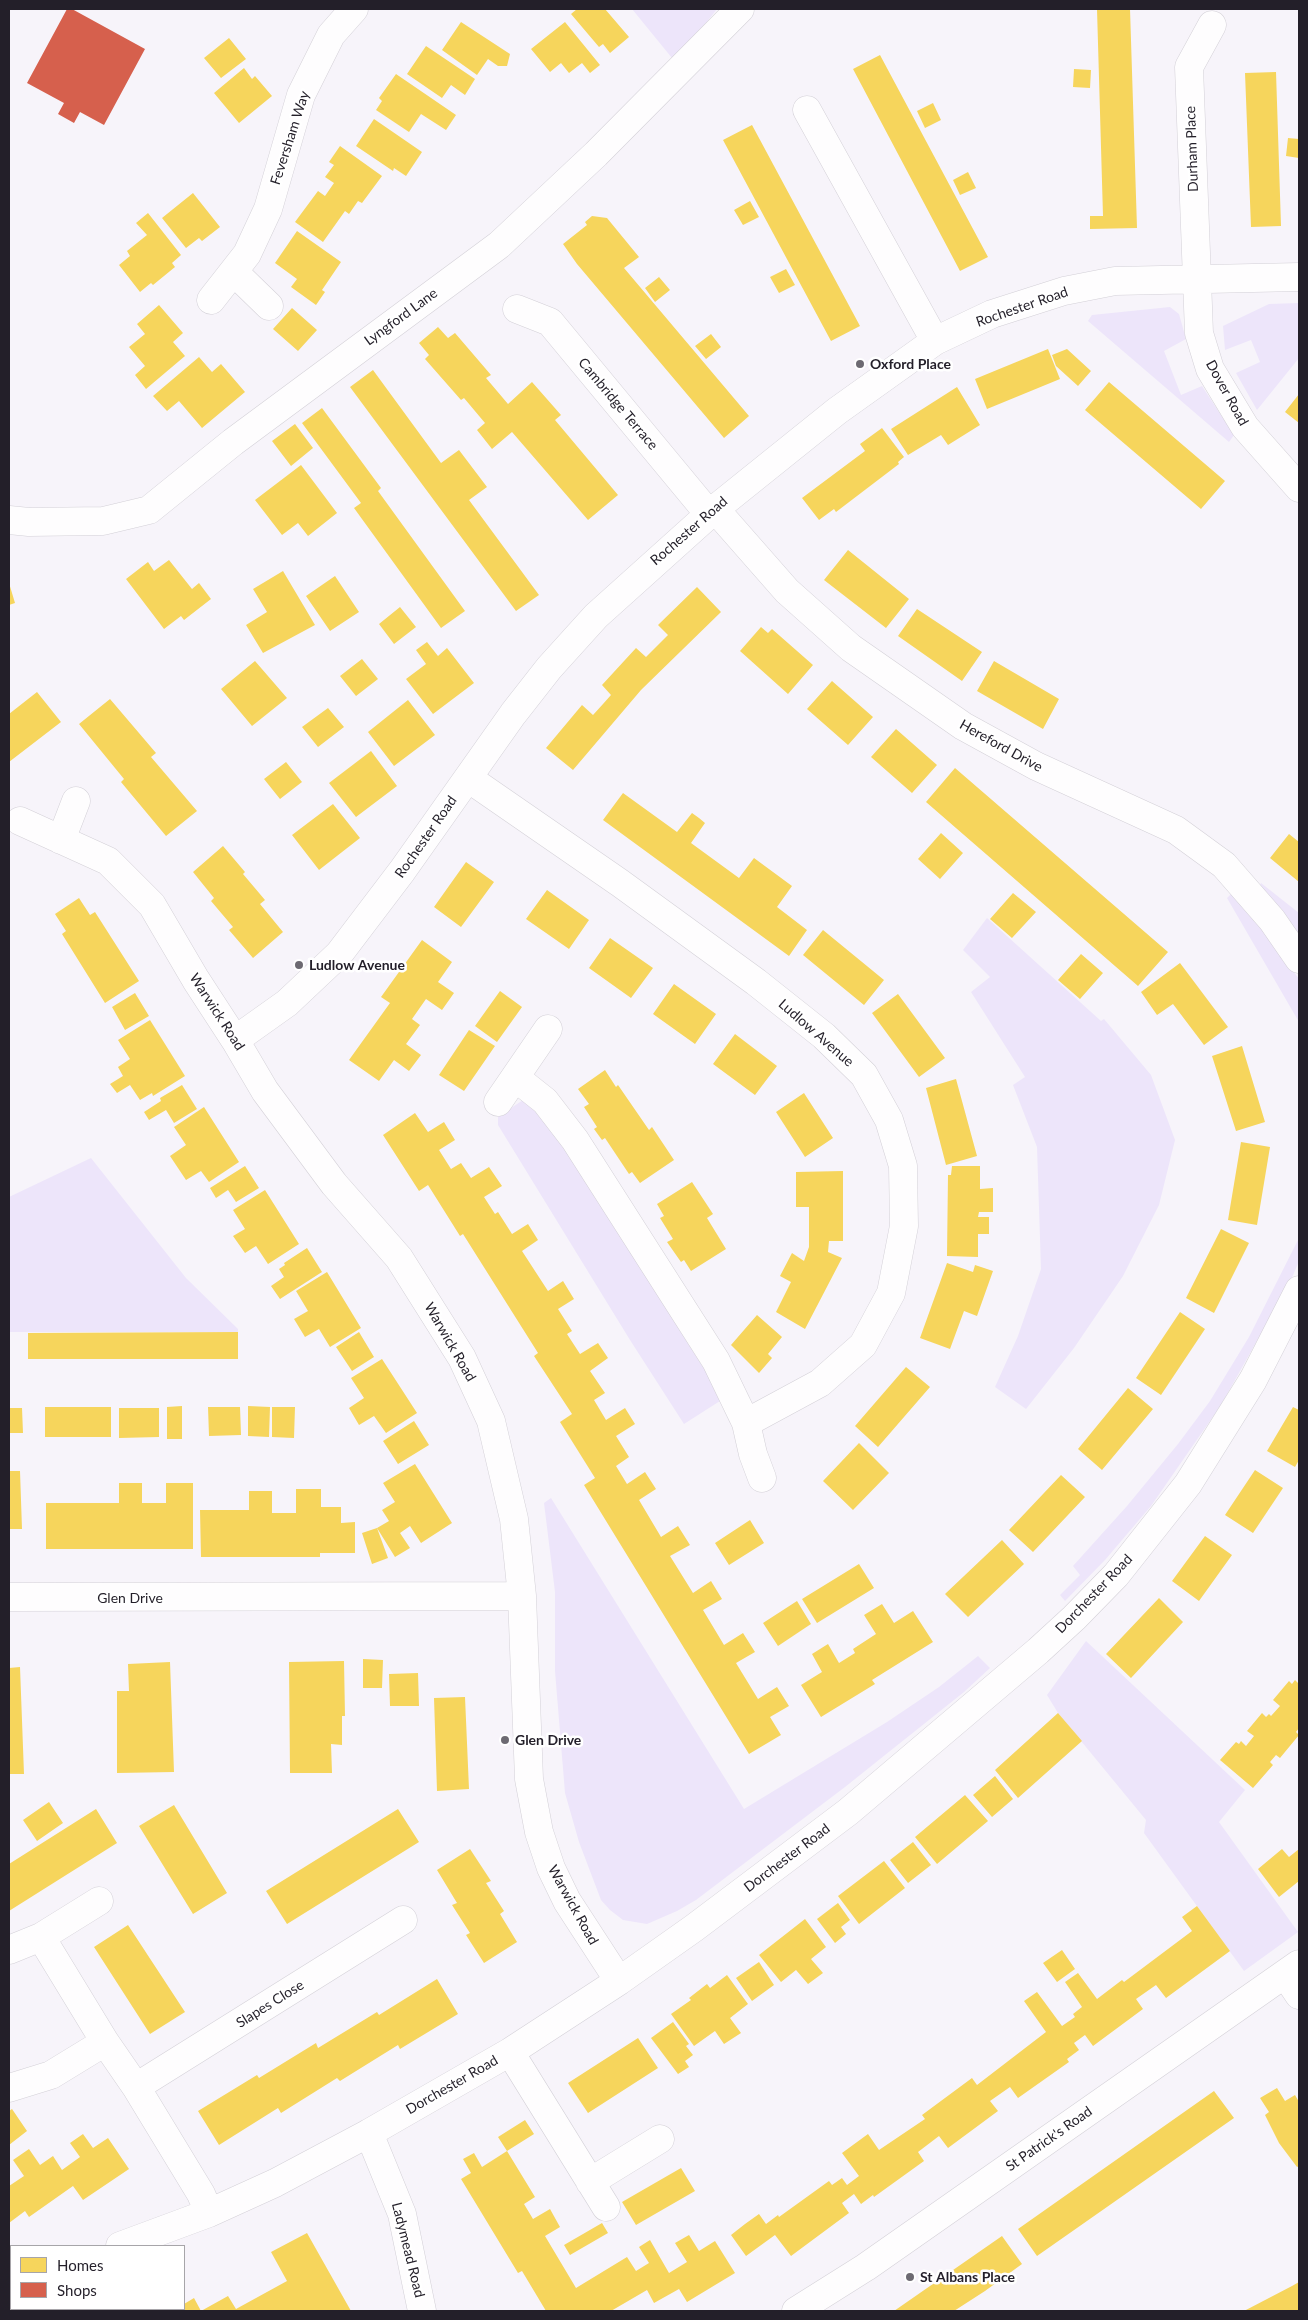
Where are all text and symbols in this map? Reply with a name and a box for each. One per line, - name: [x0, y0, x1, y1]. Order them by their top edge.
- street label: Feversham Way: [267, 89, 313, 187]
- street label: Durham Place: [1182, 106, 1202, 192]
- street label: Rochester Road: [974, 283, 1070, 331]
- street label: Lyngford Lane: [361, 285, 441, 349]
- street label: Cambridge Terrace: [575, 355, 661, 453]
- place label: Oxford Place: [870, 356, 951, 372]
- street label: Dover Road: [1202, 357, 1252, 429]
- marker: Oxford Place: [854, 358, 866, 370]
- street label: Rochester Road: [647, 493, 731, 569]
- street label: Hereford Drive: [957, 716, 1045, 776]
- street label: Rochester Road: [391, 793, 461, 881]
- place label: Ludlow Avenue: [309, 957, 405, 973]
- marker: Ludlow Avenue: [293, 959, 305, 971]
- street label: Warwick Road: [186, 970, 248, 1054]
- street label: Ludlow Avenue: [775, 996, 857, 1070]
- street label: Warwick Road: [421, 1299, 479, 1385]
- street label: Dorchester Road: [1052, 1551, 1136, 1637]
- street label: Glen Drive: [97, 1590, 163, 1606]
- place label: Glen Drive: [515, 1732, 581, 1748]
- marker: Glen Drive: [499, 1734, 511, 1746]
- street label: Dorchester Road: [741, 1820, 833, 1896]
- street label: Warwick Road: [544, 1862, 602, 1948]
- street label: Slapes Close: [233, 1977, 307, 2031]
- street label: Dorchester Road: [403, 2052, 501, 2118]
- street label: St Patrick's Road: [1003, 2103, 1095, 2175]
- street label: Ladymead Road: [388, 2201, 428, 2299]
- legend: [10, 2245, 185, 2310]
- text: Homes: [57, 2256, 103, 2274]
- place label: St Albans Place: [920, 2269, 1015, 2285]
- marker: St Albans Place: [904, 2271, 916, 2283]
- text: Shops: [57, 2281, 97, 2299]

